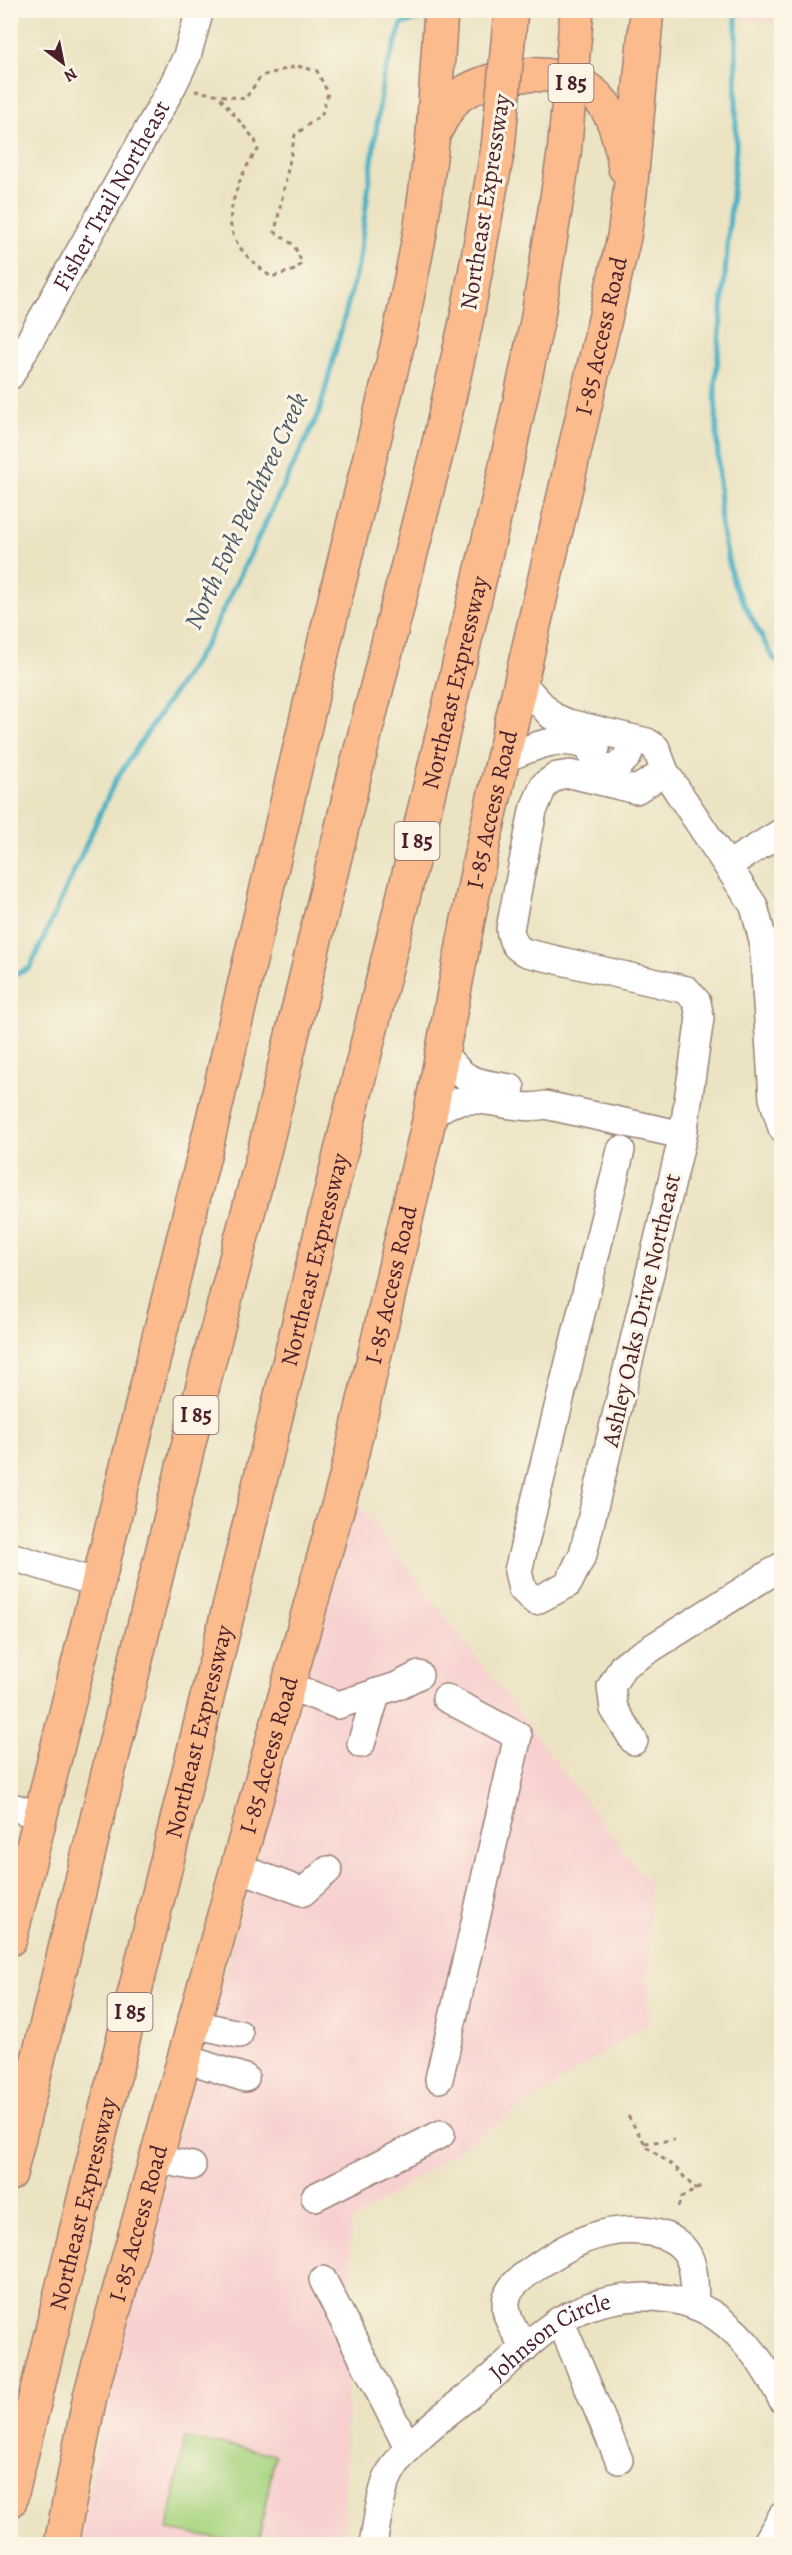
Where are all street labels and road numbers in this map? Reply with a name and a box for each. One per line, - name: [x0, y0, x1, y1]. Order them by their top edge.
- road number: I 85: [548, 64, 594, 102]
- street label: Northeast Expressway: [452, 91, 518, 312]
- street label: Fisher Trail Northeast: [45, 94, 178, 297]
- street label: I-85 Access Road: [567, 254, 635, 419]
- street label: Northeast Expressway: [414, 572, 496, 793]
- street label: I-85 Access Road: [458, 727, 525, 892]
- road number: I 85: [394, 822, 440, 860]
- street label: Northeast Expressway: [273, 1150, 356, 1370]
- street label: Ashley Oaks Drive Northeast: [594, 1170, 688, 1451]
- street label: I-85 Access Road: [357, 1202, 425, 1367]
- road number: I 85: [174, 1396, 218, 1434]
- street label: Northeast Expressway: [157, 1622, 240, 1842]
- street label: I-85 Access Road: [231, 1673, 306, 1838]
- road number: I 85: [108, 1993, 152, 2031]
- street label: Northeast Expressway: [41, 2094, 124, 2314]
- street label: I-85 Access Road: [101, 2141, 175, 2306]
- street label: Johnson Circle: [482, 2285, 614, 2388]

